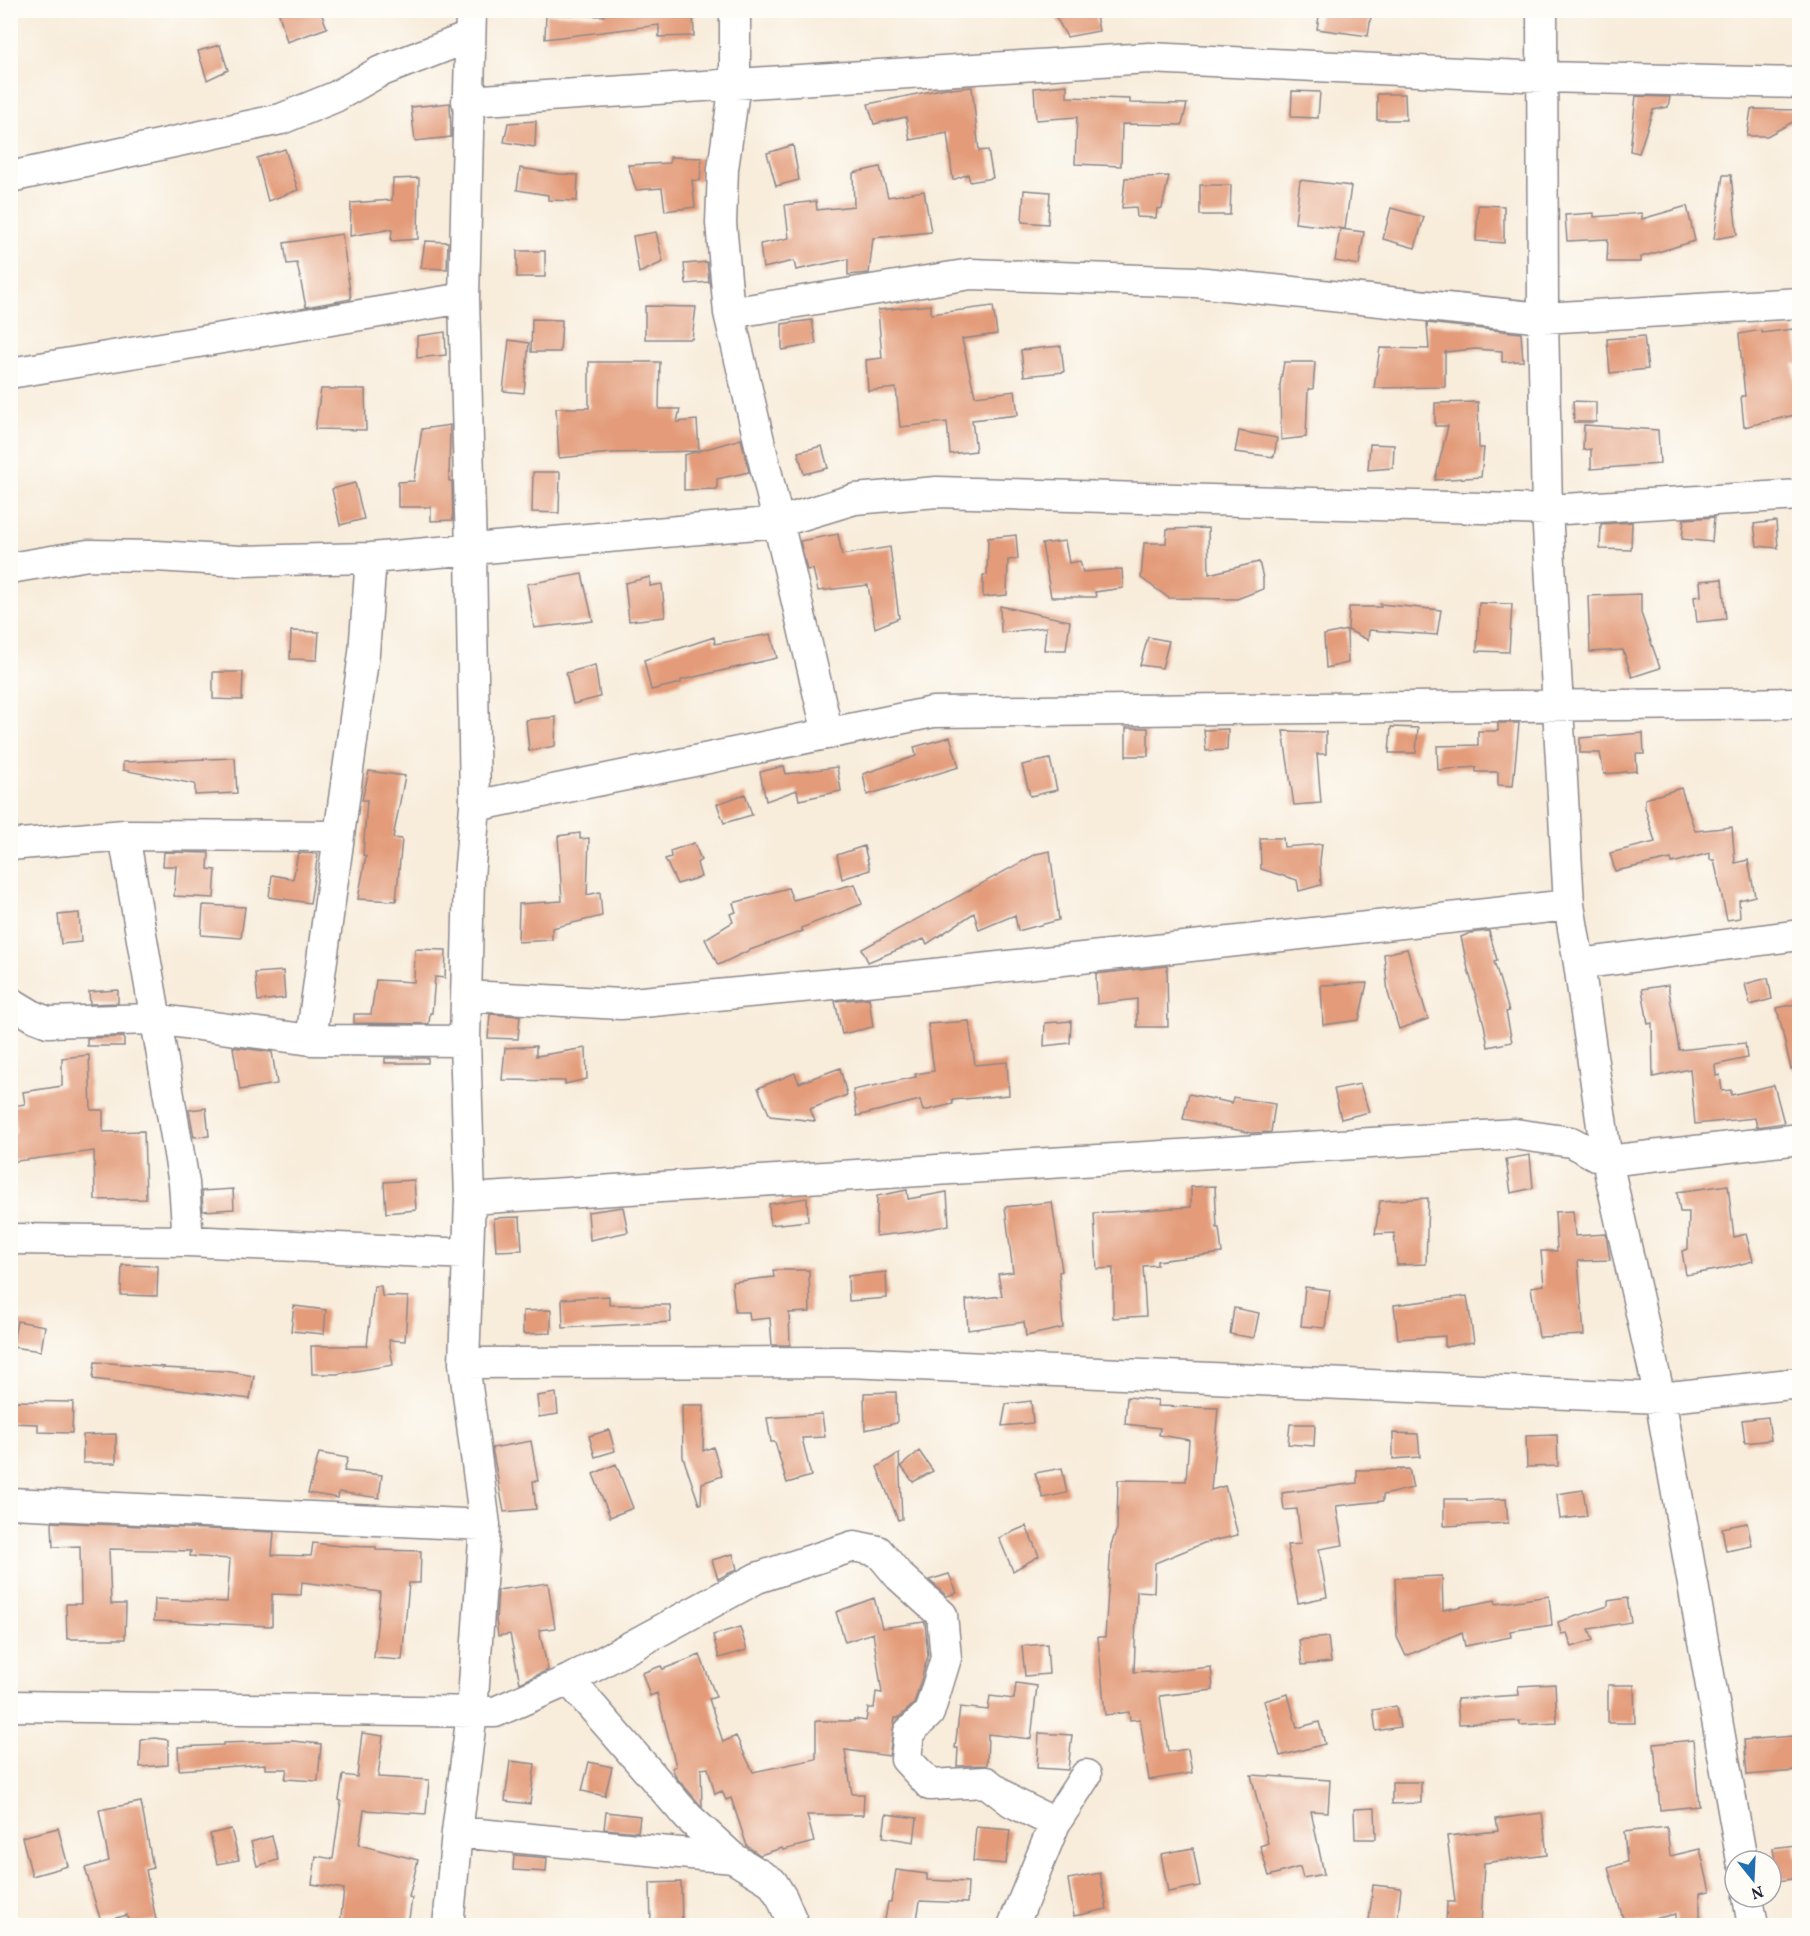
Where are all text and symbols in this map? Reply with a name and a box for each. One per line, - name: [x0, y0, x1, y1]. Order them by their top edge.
- north arrow: [1723, 1849, 1783, 1909]
- text: N: [1748, 1879, 1766, 1904]

